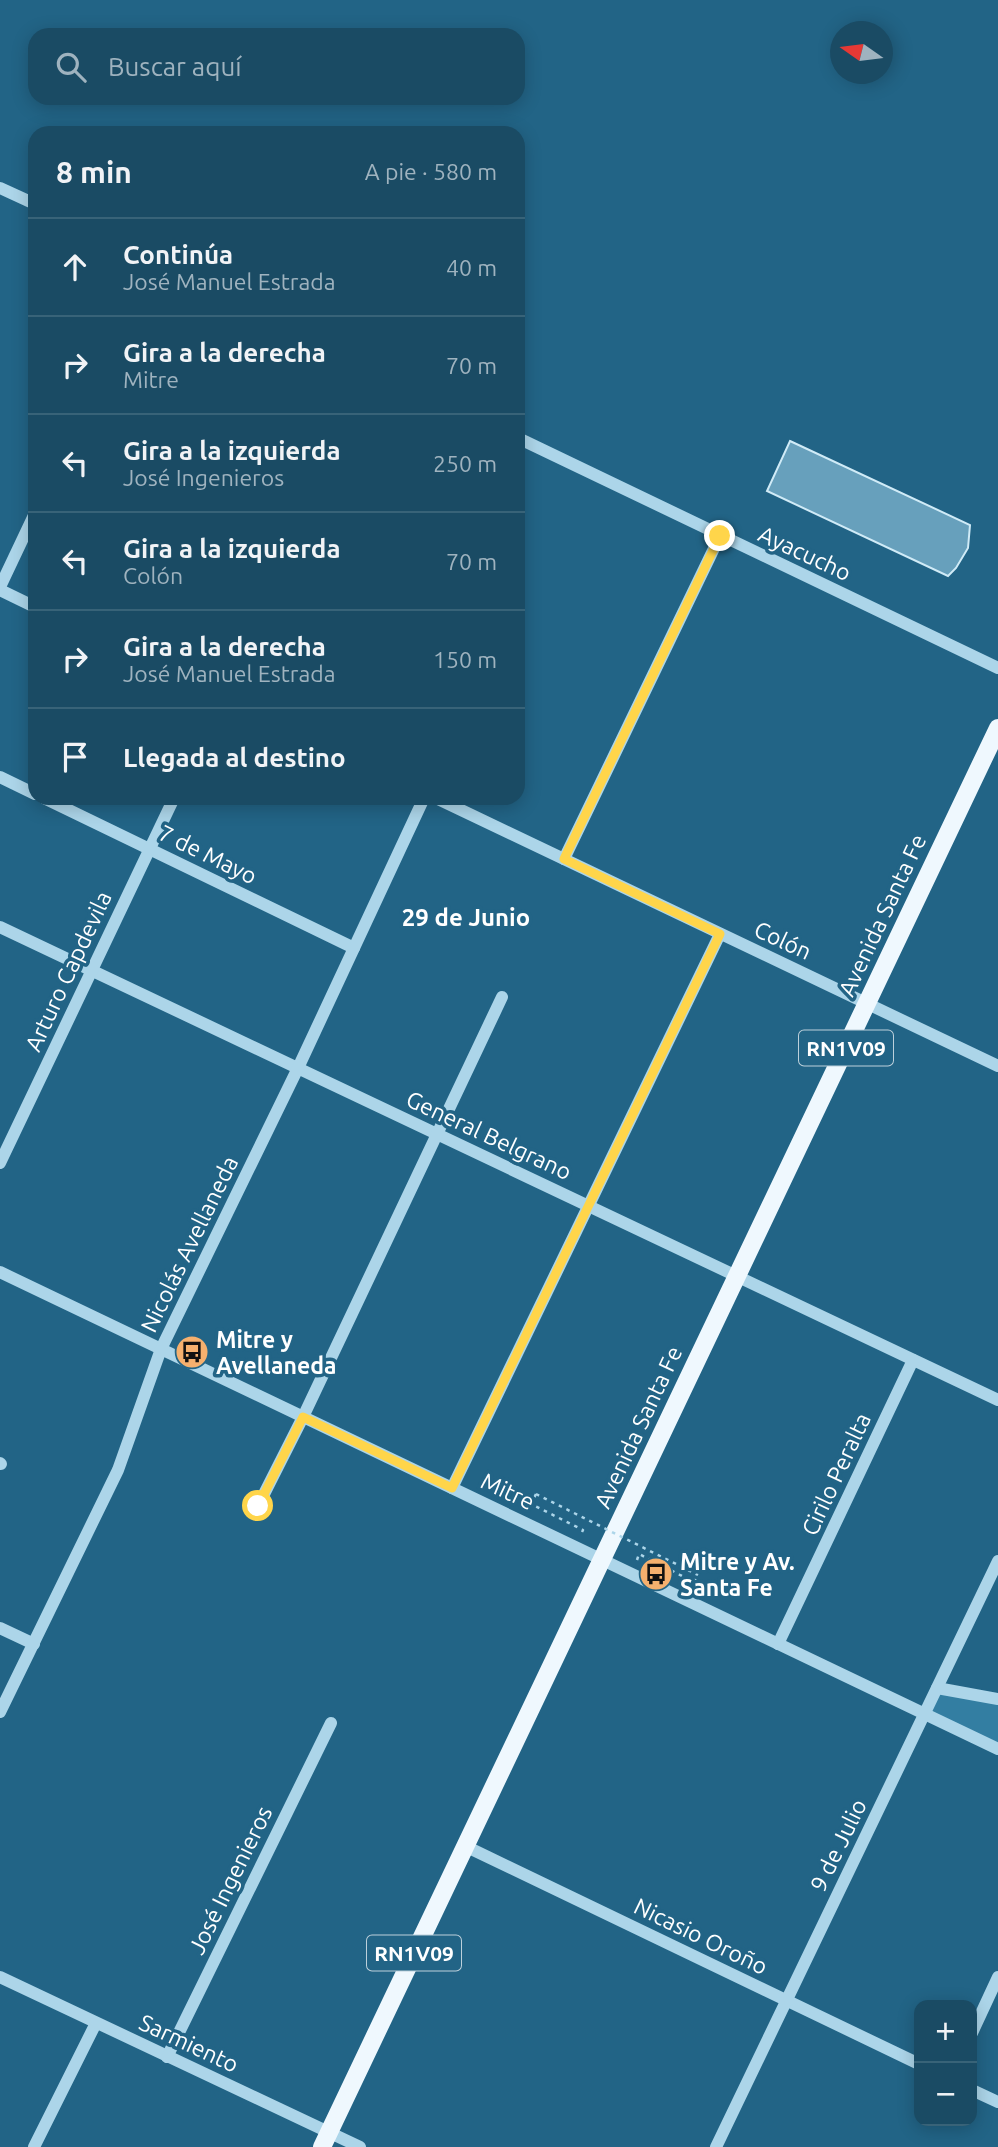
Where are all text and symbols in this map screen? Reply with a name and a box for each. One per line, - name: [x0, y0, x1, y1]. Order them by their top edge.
- north arrow: [830, 21, 893, 84]
- search box: [28, 28, 525, 105]
- icon: search: [52, 48, 90, 86]
- text: Buscar aquí: [108, 52, 242, 81]
- text: 8 min: [56, 155, 132, 189]
- text: A pie · 580 m: [365, 159, 497, 184]
- text: Continúa: [123, 240, 233, 269]
- icon: ahead: [56, 248, 94, 286]
- text: 40 m: [446, 255, 497, 280]
- text: José Manuel Estrada: [123, 269, 336, 294]
- text: Gira a la derecha: [123, 338, 326, 367]
- icon: right: [56, 346, 94, 384]
- text: 70 m: [446, 353, 497, 378]
- text: Mitre: [123, 367, 179, 392]
- text: Gira a la izquierda: [123, 436, 341, 465]
- icon: left: [56, 444, 94, 482]
- text: 250 m: [433, 451, 497, 476]
- text: José Ingenieros: [123, 465, 284, 490]
- route end: [704, 520, 735, 551]
- street label: Ayacucho: [755, 521, 855, 585]
- text: Gira a la izquierda: [123, 534, 341, 563]
- icon: left: [56, 542, 94, 580]
- text: 70 m: [446, 549, 497, 574]
- text: Colón: [123, 563, 183, 588]
- text: Gira a la derecha: [123, 632, 326, 661]
- icon: right: [56, 640, 94, 678]
- text: 150 m: [433, 647, 497, 672]
- text: José Manuel Estrada: [123, 661, 336, 686]
- icon: arrive: [56, 738, 94, 776]
- text: Llegada al destino: [123, 743, 346, 772]
- street label: 7 de Mayo: [155, 820, 261, 888]
- street label: Avenida Santa Fe: [834, 830, 930, 1000]
- street label: Arturo Capdevila: [20, 887, 116, 1055]
- district label: 29 de Junio: [402, 904, 530, 931]
- street label: Colón: [750, 916, 816, 964]
- road number: RN1V09: [799, 1030, 893, 1066]
- street label: General Belgrano: [402, 1086, 576, 1184]
- street label: Nicolás Avellaneda: [136, 1152, 242, 1336]
- place label: Mitre y Avellaneda: [216, 1327, 336, 1378]
- bus stop icon: Mitre y Avellaneda: [173, 1333, 211, 1371]
- street label: Avenida Santa Fe: [590, 1342, 686, 1512]
- street label: Cirilo Peralta: [797, 1409, 875, 1539]
- street label: Mitre: [477, 1468, 539, 1514]
- route start: [242, 1490, 273, 1521]
- place label: Mitre y Av. Santa Fe: [680, 1549, 795, 1600]
- bus stop icon: Mitre y Av. Santa Fe: [637, 1555, 675, 1593]
- street label: 9 de Julio: [805, 1795, 871, 1895]
- street label: José Ingenieros: [183, 1802, 277, 1958]
- street label: Nicasio Oroño: [630, 1893, 772, 1979]
- road number: RN1V09: [367, 1936, 461, 1970]
- map controls: [914, 2000, 977, 2126]
- button: +: [914, 2000, 977, 2063]
- street label: Sarmiento: [136, 2009, 242, 2077]
- button: −: [914, 2063, 977, 2126]

